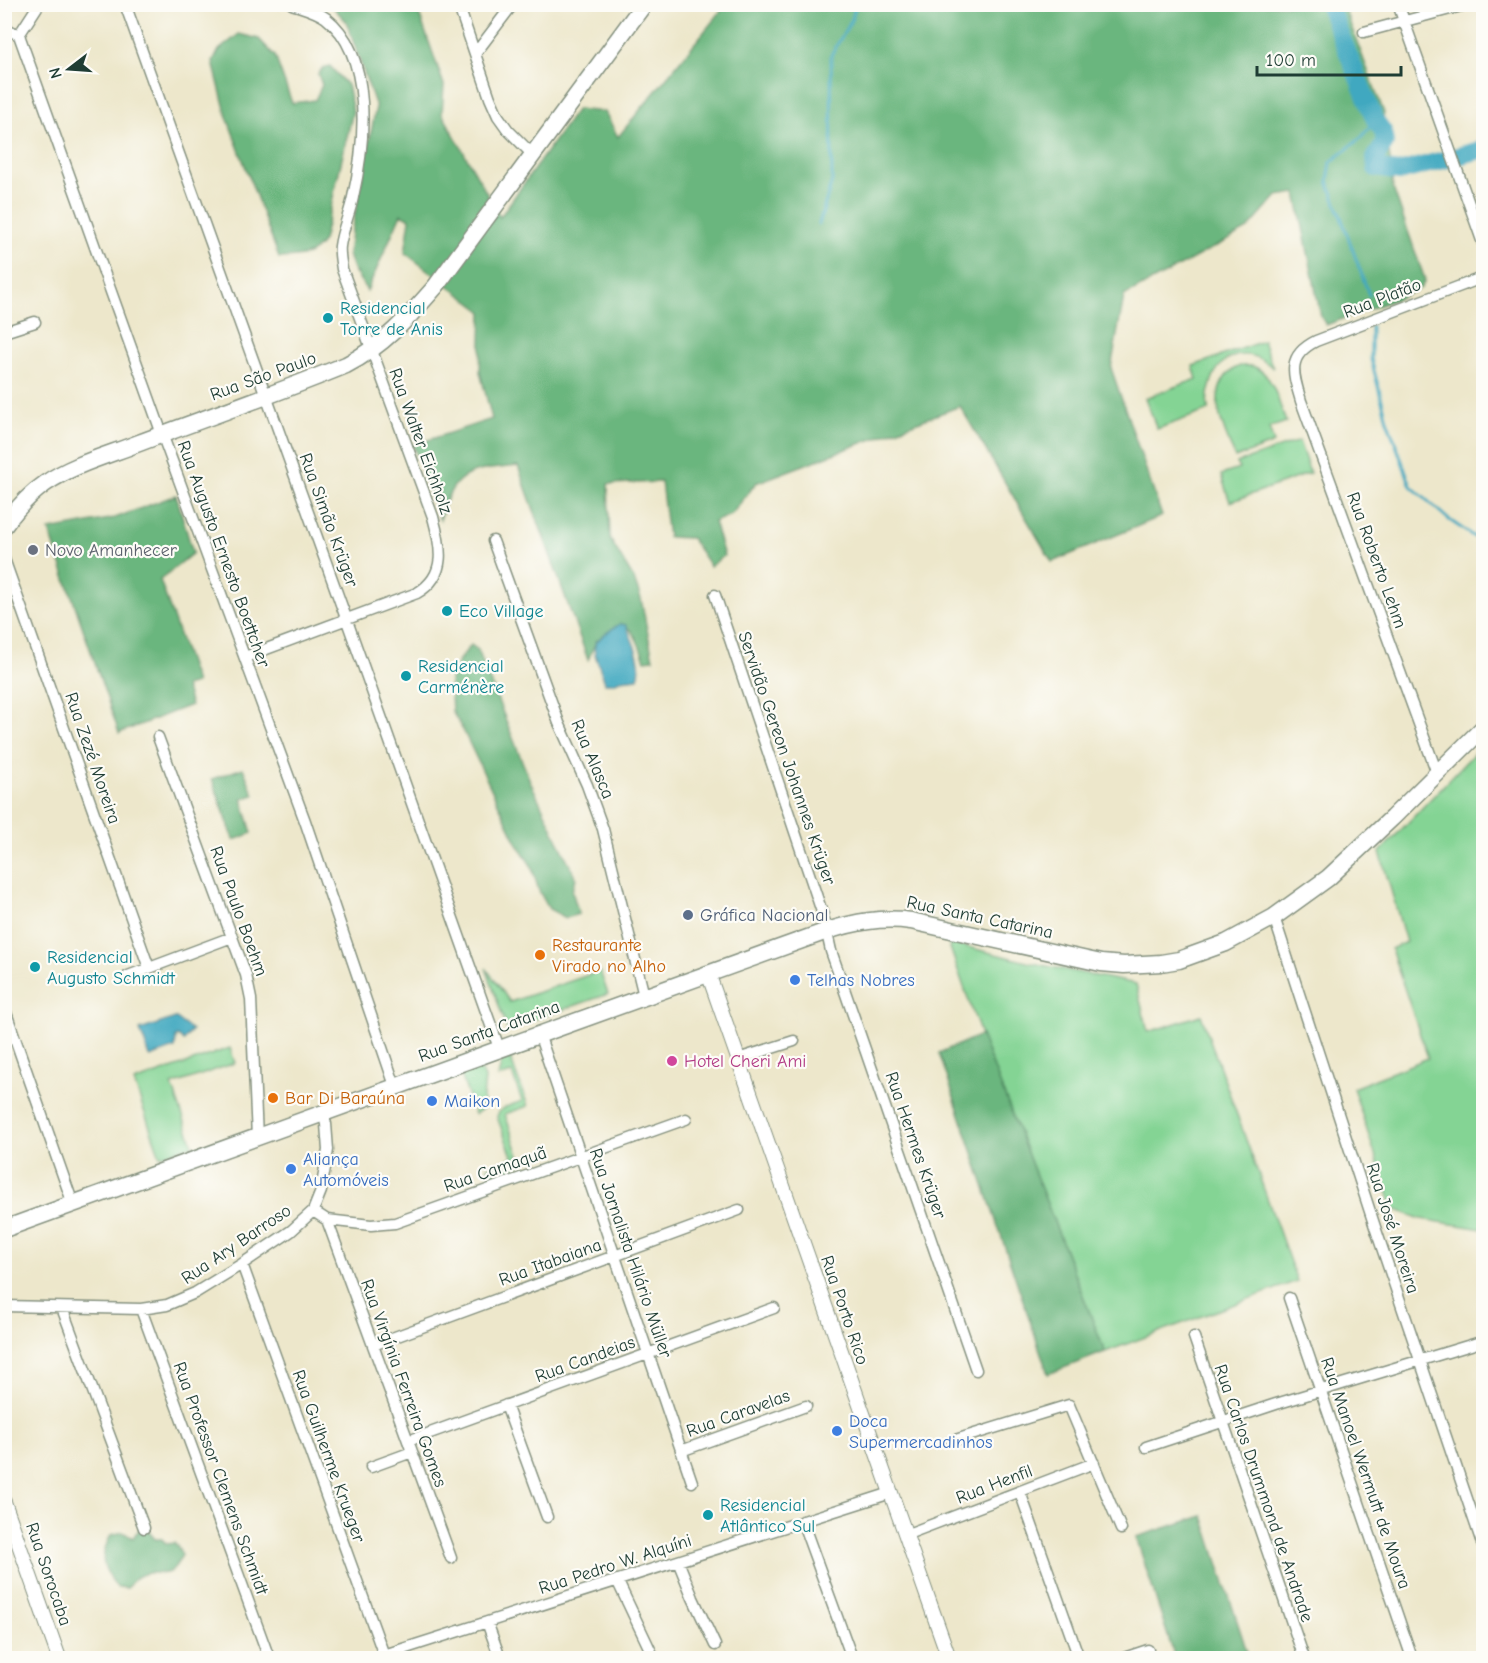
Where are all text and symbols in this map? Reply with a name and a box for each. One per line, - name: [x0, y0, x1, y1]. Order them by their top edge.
- north arrow: [39, 39, 99, 99]
- scale bar: [1257, 39, 1401, 77]
- text: 100 m: [1266, 50, 1316, 71]
- text: N: [45, 65, 66, 81]
- street label: Rua Platão: [1340, 274, 1424, 323]
- place label: Residencial Torre de Anis: [340, 298, 443, 340]
- marker: Residencial Torre de Anis: [321, 311, 335, 325]
- street label: Rua São Paulo: [207, 348, 319, 405]
- street label: Rua Walter Eichholz: [384, 365, 457, 517]
- street label: Rua Augusto Ernesto Boettcher: [173, 438, 275, 671]
- street label: Rua Simão Krüger: [295, 450, 363, 591]
- street label: Rua Roberto Lehm: [1342, 489, 1411, 631]
- place label: Novo Amanhecer: [45, 540, 178, 561]
- marker: Novo Amanhecer: [26, 543, 40, 557]
- place label: Eco Village: [459, 601, 544, 622]
- marker: Eco Village: [440, 604, 454, 618]
- street label: Servidão Gereon Johannes Krüger: [733, 629, 840, 888]
- place label: Residencial Carménère: [418, 656, 504, 698]
- marker: Residencial Carménère: [399, 669, 413, 683]
- street label: Rua Zezé Moreira: [60, 690, 125, 827]
- street label: Rua Alasca: [566, 716, 619, 802]
- street label: Rua Paulo Boehm: [205, 843, 272, 979]
- street label: Rua Santa Catarina: [905, 892, 1055, 943]
- place label: Gráfica Nacional: [700, 905, 828, 926]
- marker: Gráfica Nacional: [681, 908, 695, 922]
- place label: Restaurante Virado no Alho: [552, 935, 666, 977]
- place label: Residencial Augusto Schmidt: [47, 947, 176, 989]
- marker: Restaurante Virado no Alho: [533, 948, 547, 962]
- marker: Residencial Augusto Schmidt: [28, 960, 42, 974]
- place label: Telhas Nobres: [807, 970, 915, 991]
- marker: Telhas Nobres: [788, 973, 802, 987]
- street label: Rua Santa Catarina: [416, 996, 563, 1067]
- place label: Hotel Cheri Ami: [684, 1051, 806, 1072]
- marker: Hotel Cheri Ami: [665, 1054, 679, 1068]
- street label: Rua Hermes Krüger: [881, 1069, 951, 1222]
- place label: Bar Di Baraúna: [285, 1088, 405, 1109]
- marker: Bar Di Baraúna: [266, 1091, 280, 1105]
- place label: Maikon: [444, 1091, 500, 1112]
- marker: Maikon: [425, 1094, 439, 1108]
- street label: Rua Camaquã: [441, 1142, 549, 1197]
- street label: Rua Jornalista Hilário Müller: [585, 1146, 677, 1362]
- place label: Aliança Automóveis: [303, 1149, 389, 1191]
- street label: Rua José Moreira: [1362, 1160, 1424, 1296]
- marker: Aliança Automóveis: [284, 1162, 298, 1176]
- street label: Rua Ary Barroso: [177, 1200, 295, 1289]
- street label: Rua Itabaiana: [496, 1234, 604, 1291]
- street label: Rua Porto Rico: [816, 1253, 873, 1368]
- street label: Rua Virgínia Ferreira Gomes: [356, 1276, 451, 1490]
- street label: Rua Candeias: [532, 1332, 638, 1387]
- street label: Rua Manoel Wermutt de Moura: [1316, 1355, 1415, 1592]
- street label: Rua Professor Clemens Schmidt: [169, 1359, 273, 1598]
- street label: Rua Carlos Drummond de Andrade: [1209, 1362, 1318, 1625]
- street label: Rua Guilherme Krueger: [288, 1367, 370, 1546]
- street label: Rua Caravelas: [684, 1385, 793, 1442]
- place label: Doca Supermercadinhos: [849, 1411, 992, 1453]
- marker: Doca Supermercadinhos: [830, 1424, 844, 1438]
- street label: Rua Henfil: [953, 1460, 1035, 1509]
- place label: Residencial Atlântico Sul: [720, 1495, 815, 1537]
- marker: Residencial Atlântico Sul: [701, 1508, 715, 1522]
- street label: Rua Sorocaba: [21, 1520, 76, 1629]
- street label: Rua Pedro W. Alquíni: [536, 1530, 694, 1599]

